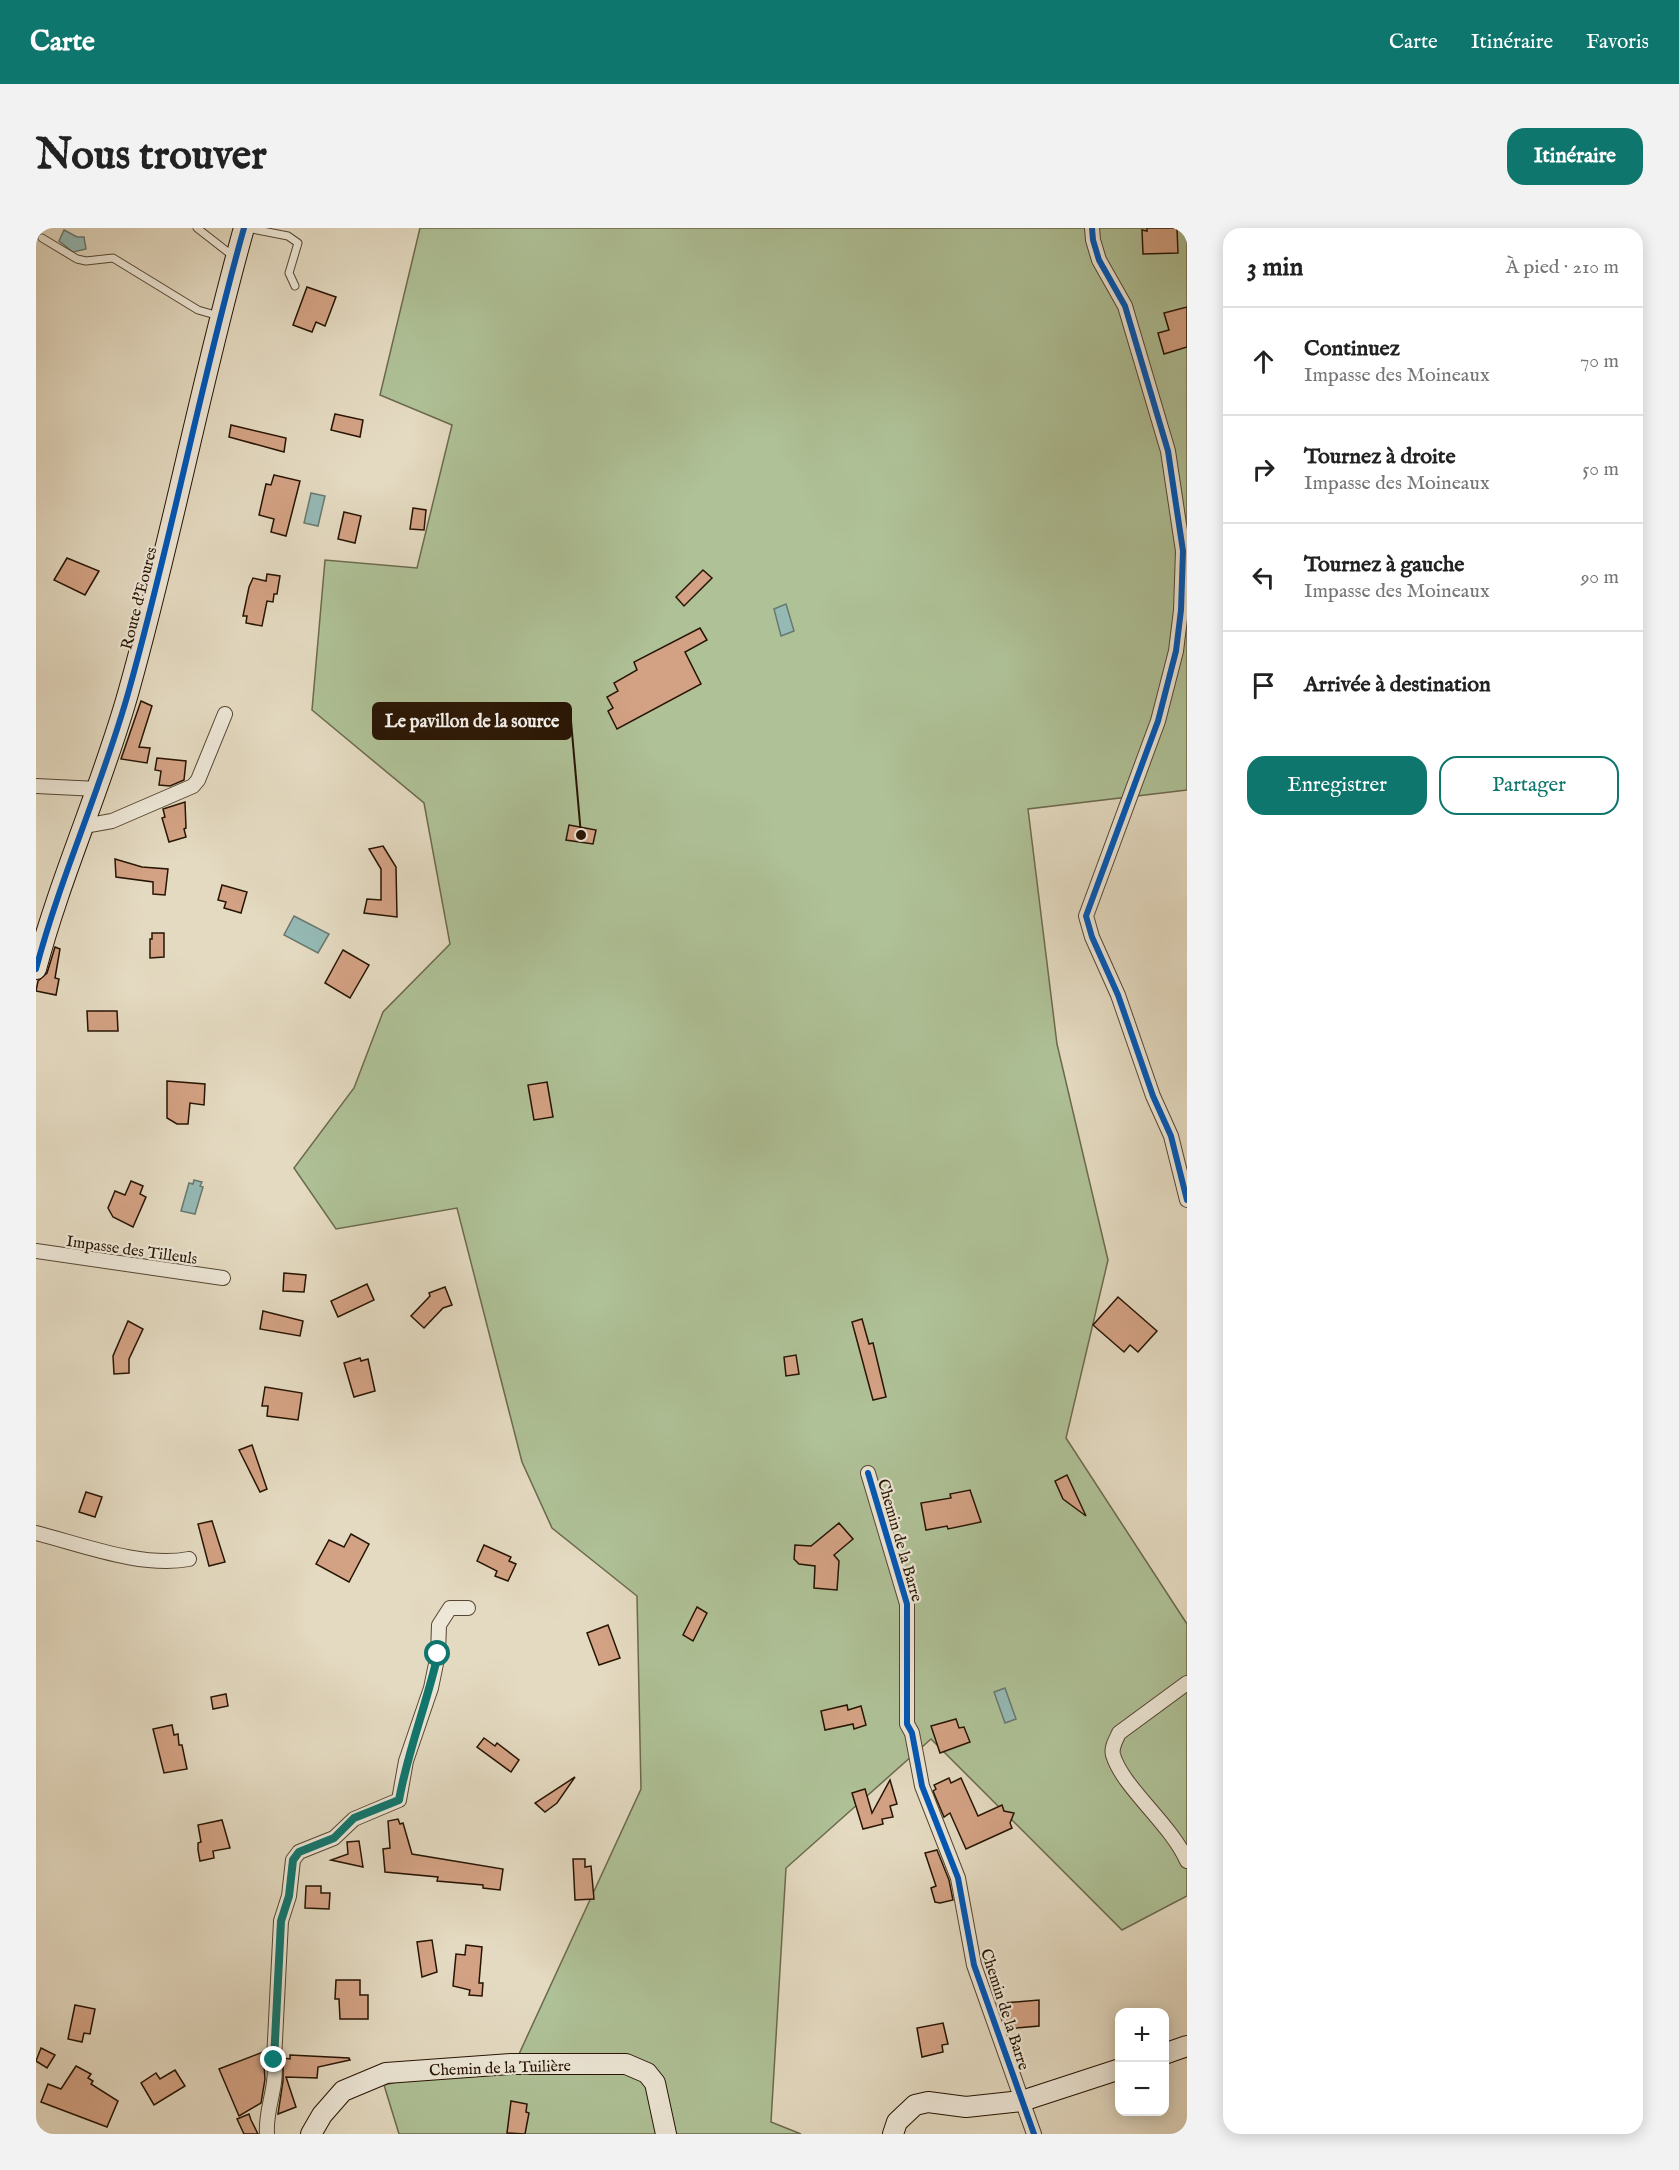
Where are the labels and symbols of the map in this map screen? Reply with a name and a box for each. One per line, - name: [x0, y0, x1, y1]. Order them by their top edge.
- street label: Route d'Eoures: [118, 545, 162, 652]
- callout: Le pavillon de la source: [373, 703, 571, 739]
- text: Le pavillon de la source: [385, 711, 560, 734]
- street label: Impasse des Tilleuls: [65, 1232, 199, 1270]
- street label: Chemin de la Barre: [872, 1477, 926, 1604]
- route start: [424, 1640, 450, 1666]
- street label: Chemin de la Barre: [975, 1946, 1033, 2073]
- route end: [260, 2046, 286, 2072]
- street label: Chemin de la Tuilière: [429, 2057, 571, 2081]

